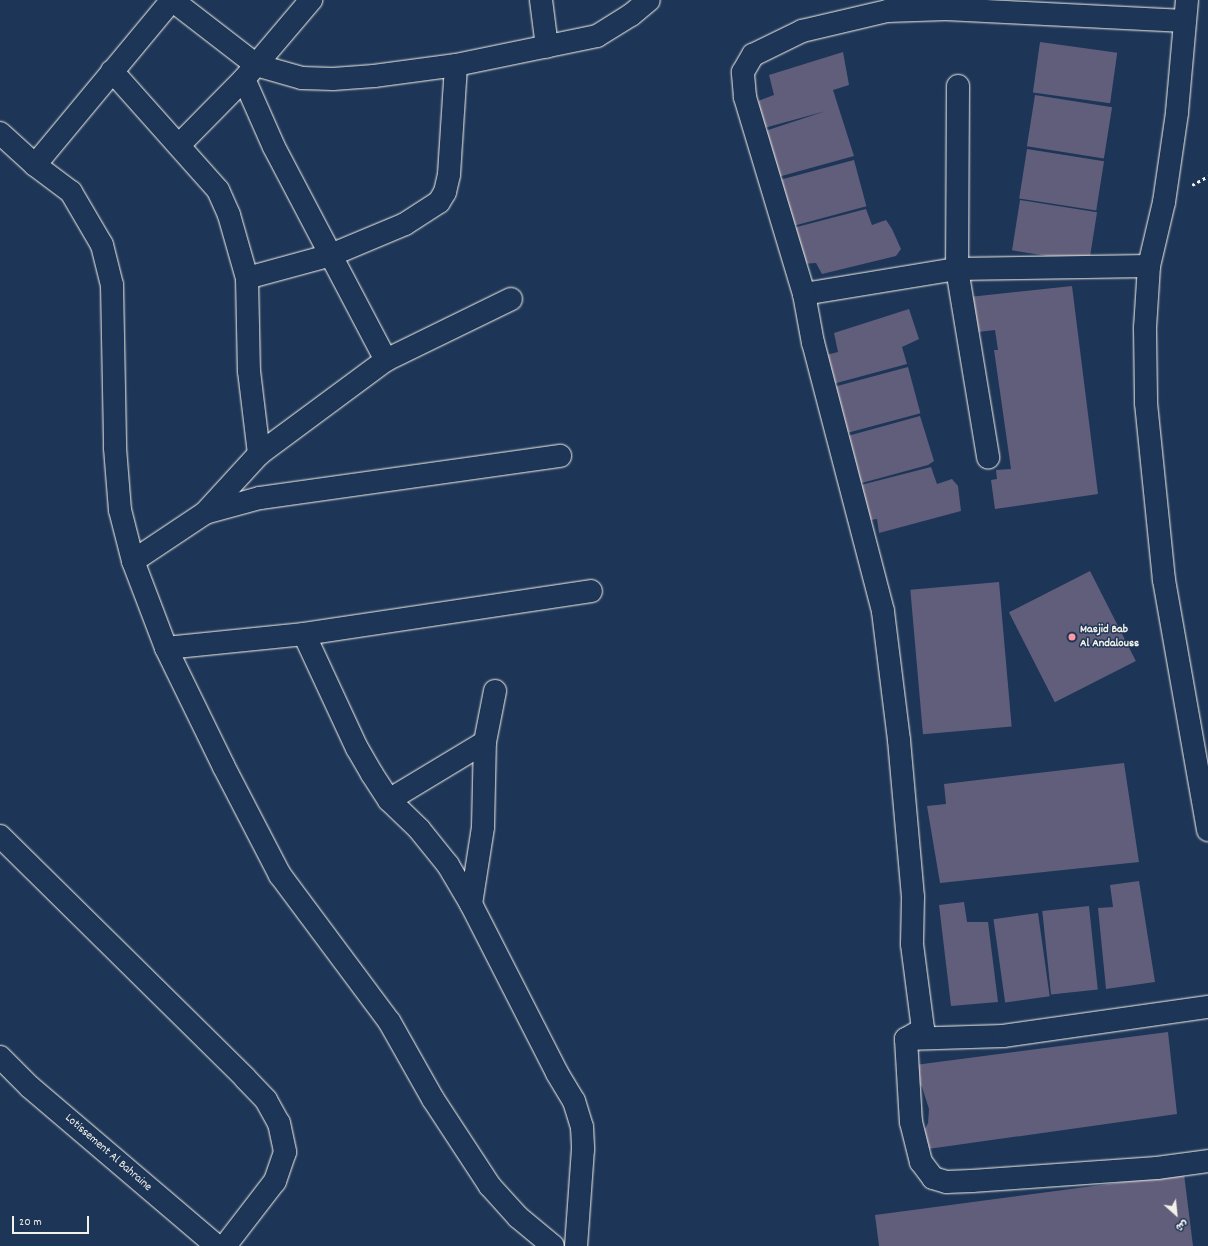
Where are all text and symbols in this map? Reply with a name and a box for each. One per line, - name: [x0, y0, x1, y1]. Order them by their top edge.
- place label: Masjid Bab Al Andalouss: [1080, 623, 1139, 651]
- marker: Masjid Bab Al Andalouss: [1067, 632, 1077, 642]
- street label: Lotissement Al Bahraine: [62, 1111, 154, 1195]
- north arrow: [1156, 1194, 1196, 1234]
- scale bar: [14, 1208, 91, 1234]
- text: 20 m: [19, 1214, 42, 1231]
- text: ش: [1172, 1215, 1190, 1235]

